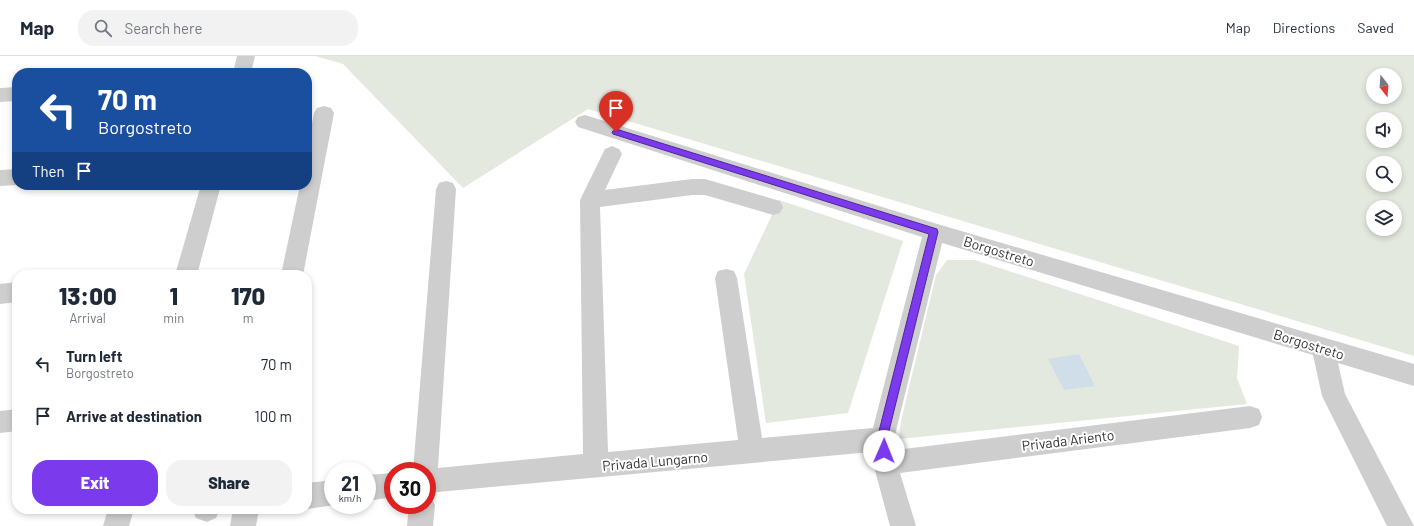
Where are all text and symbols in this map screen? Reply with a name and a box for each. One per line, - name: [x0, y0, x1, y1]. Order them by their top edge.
- search box: [78, 10, 358, 46]
- text: Map: [20, 16, 54, 39]
- icon: search: [92, 17, 114, 39]
- text: Search here: [124, 19, 202, 37]
- text: Map: [1226, 19, 1251, 36]
- text: Directions: [1273, 19, 1335, 36]
- text: Saved: [1357, 19, 1394, 36]
- north arrow: [1366, 68, 1402, 104]
- map controls: [1366, 68, 1402, 236]
- text: 70 m: [98, 82, 157, 116]
- icon: left: [32, 84, 84, 136]
- pin: [599, 91, 633, 132]
- icon: arrive: [605, 97, 627, 119]
- button: sound: [1366, 112, 1402, 148]
- text: Borgostreto: [98, 116, 192, 138]
- button: search: [1366, 156, 1402, 192]
- icon: arrive: [73, 160, 95, 182]
- text: Then: [32, 162, 65, 180]
- button: layers: [1366, 200, 1402, 236]
- street label: Borgostreto: [962, 232, 1036, 270]
- text: 13:00: [59, 281, 117, 310]
- text: 1: [170, 281, 178, 310]
- text: 170: [231, 281, 265, 310]
- text: Arrival: [69, 310, 106, 326]
- text: min: [163, 310, 184, 326]
- text: m: [243, 310, 254, 326]
- street label: Borgostreto: [1272, 325, 1346, 363]
- text: Turn left: [66, 347, 122, 365]
- icon: left: [32, 353, 54, 375]
- text: 70 m: [261, 355, 292, 373]
- text: Borgostreto: [66, 365, 134, 381]
- icon: arrive: [32, 405, 54, 427]
- text: Arrive at destination: [66, 407, 202, 425]
- text: 100 m: [254, 407, 292, 425]
- street label: Privada Ariento: [1021, 426, 1115, 454]
- position arrow: [863, 430, 905, 472]
- street label: Privada Lungarno: [601, 448, 709, 474]
- button: Exit: [32, 460, 158, 506]
- button: Share: [166, 460, 292, 506]
- speed limit sign: 30: [384, 462, 436, 514]
- text: 21: [341, 471, 359, 495]
- text: km/h: [339, 492, 361, 504]

